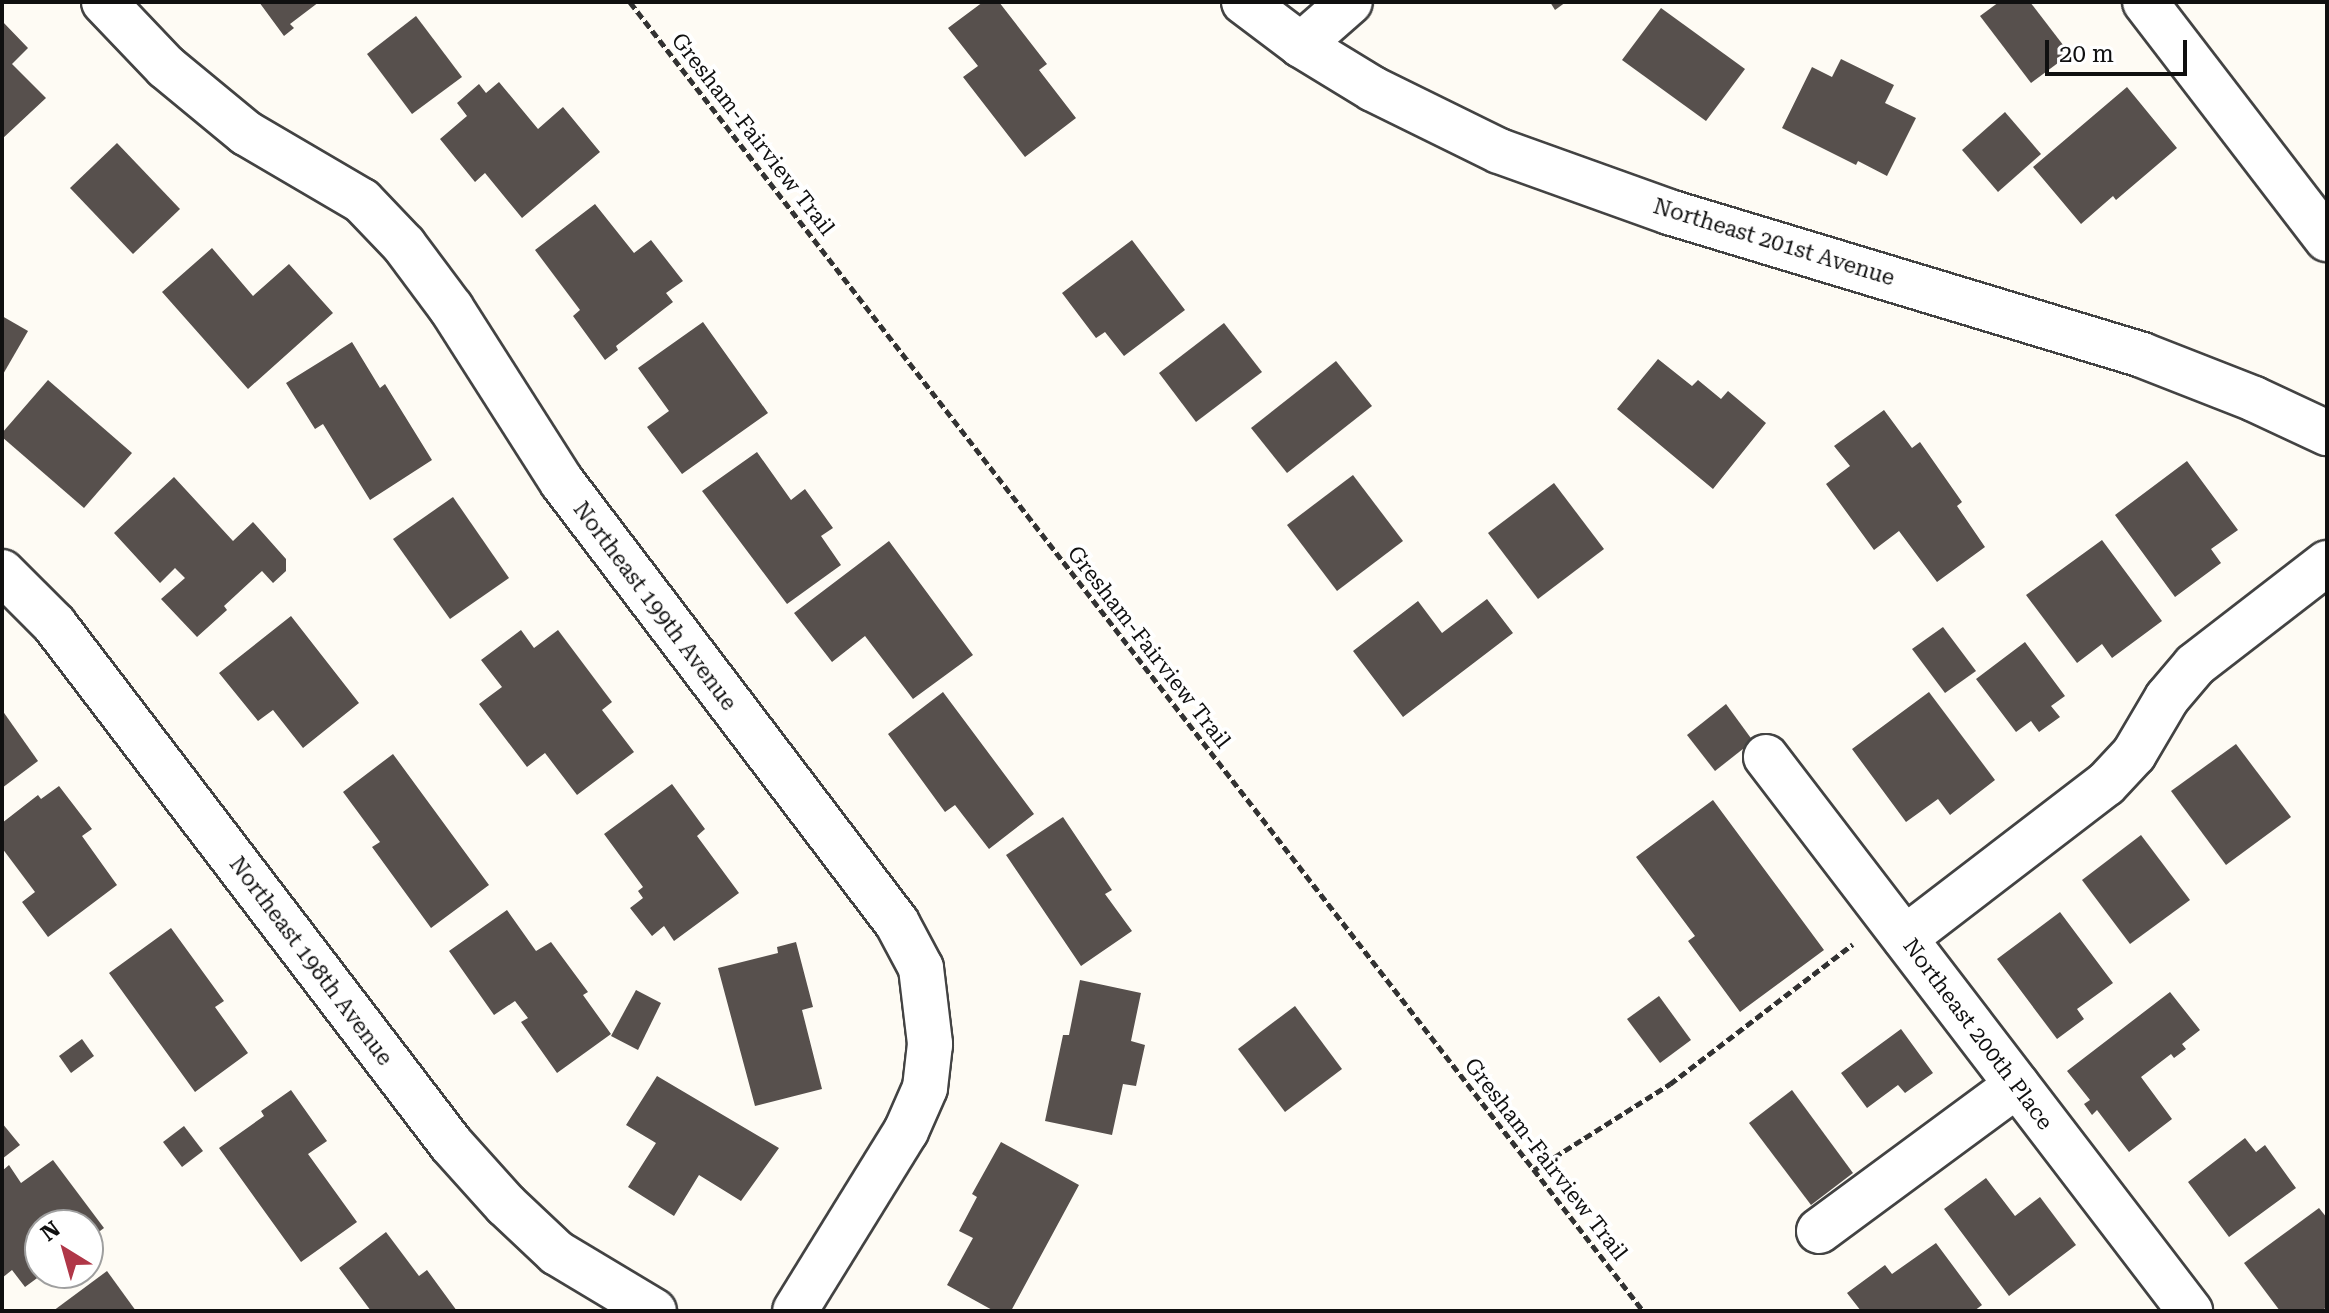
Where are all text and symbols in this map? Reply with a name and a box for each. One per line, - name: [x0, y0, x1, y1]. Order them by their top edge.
- scale bar: [2049, 24, 2191, 74]
- street label: Gresham-Fairview Trail: [666, 28, 840, 240]
- text: 20 m: [2059, 40, 2114, 68]
- street label: Northeast 201st Avenue: [1650, 193, 1898, 291]
- street label: Northeast 199th Avenue: [568, 496, 742, 716]
- street label: Gresham-Fairview Trail: [1062, 541, 1236, 753]
- street label: Northeast 198th Avenue: [224, 851, 398, 1071]
- street label: Northeast 200th Place: [1897, 933, 2059, 1135]
- street label: Gresham-Fairview Trail: [1459, 1053, 1633, 1265]
- north arrow: [24, 1209, 104, 1289]
- text: N: [36, 1216, 65, 1246]

